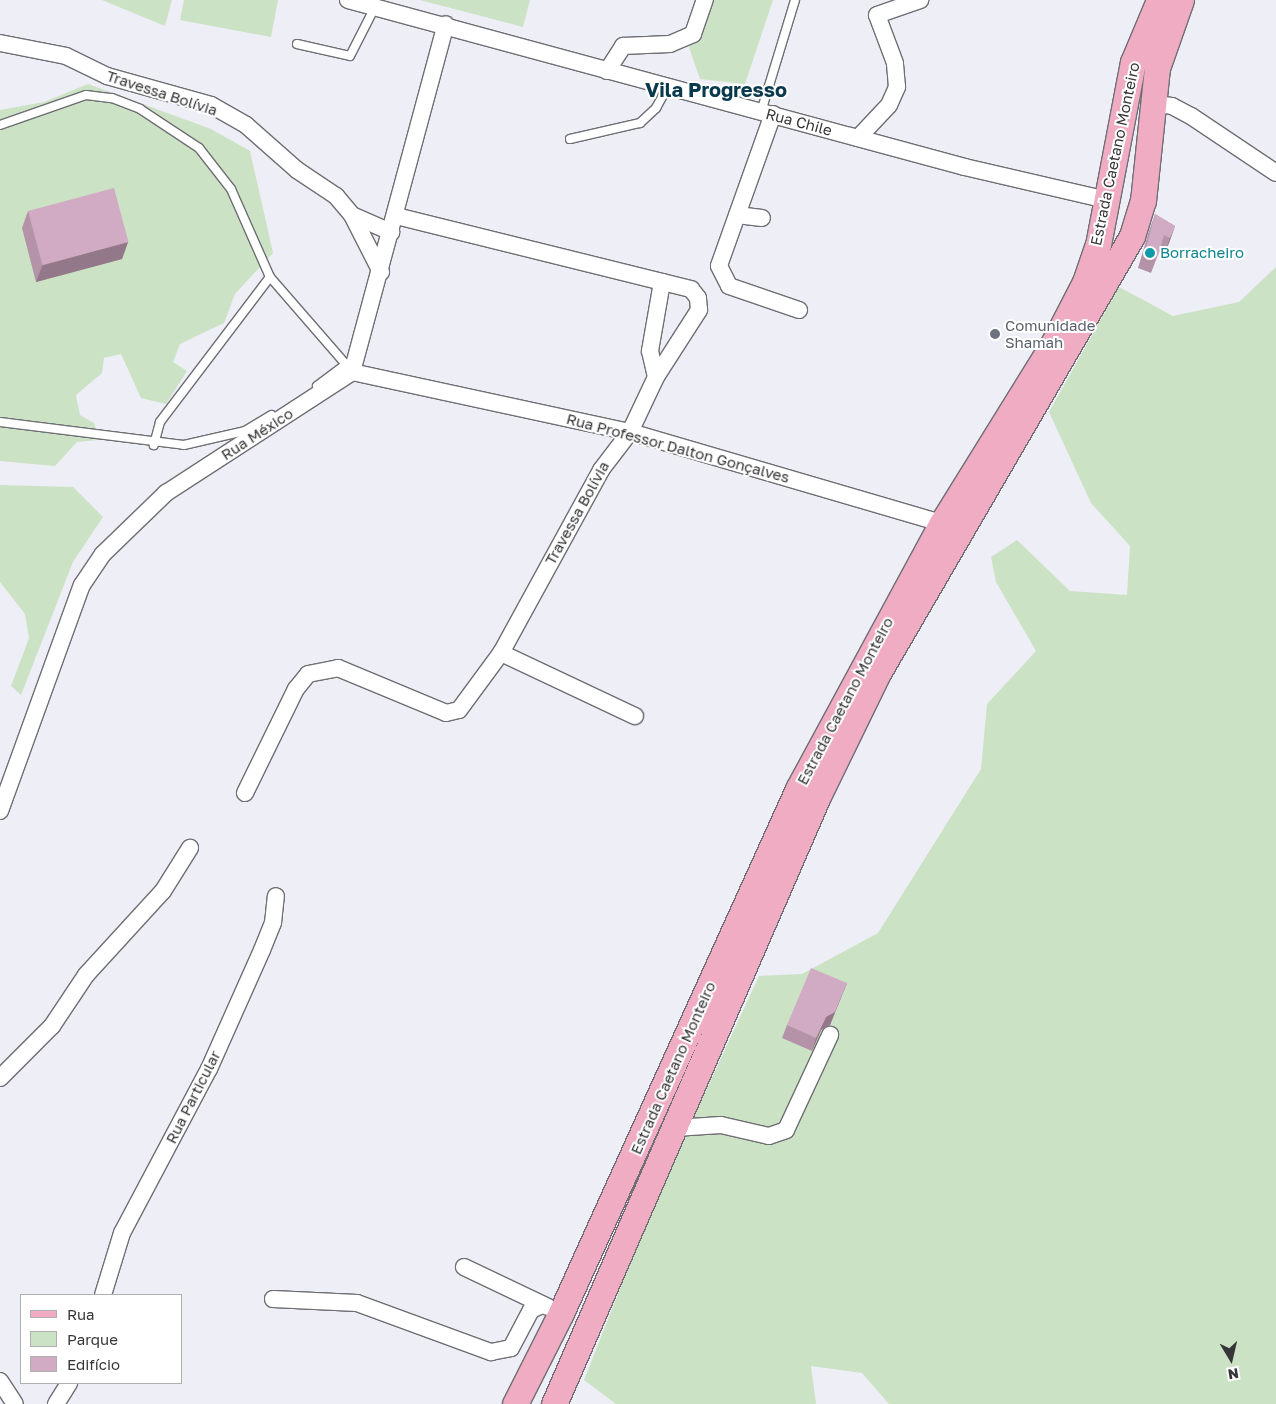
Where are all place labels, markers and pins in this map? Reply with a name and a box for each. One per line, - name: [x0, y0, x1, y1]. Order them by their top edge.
- place label: Borracheiro: [1160, 244, 1244, 262]
- marker: Borracheiro: [1144, 247, 1156, 259]
- place label: Comunidade Shamah: [1005, 316, 1095, 351]
- marker: Comunidade Shamah: [989, 328, 1001, 340]

